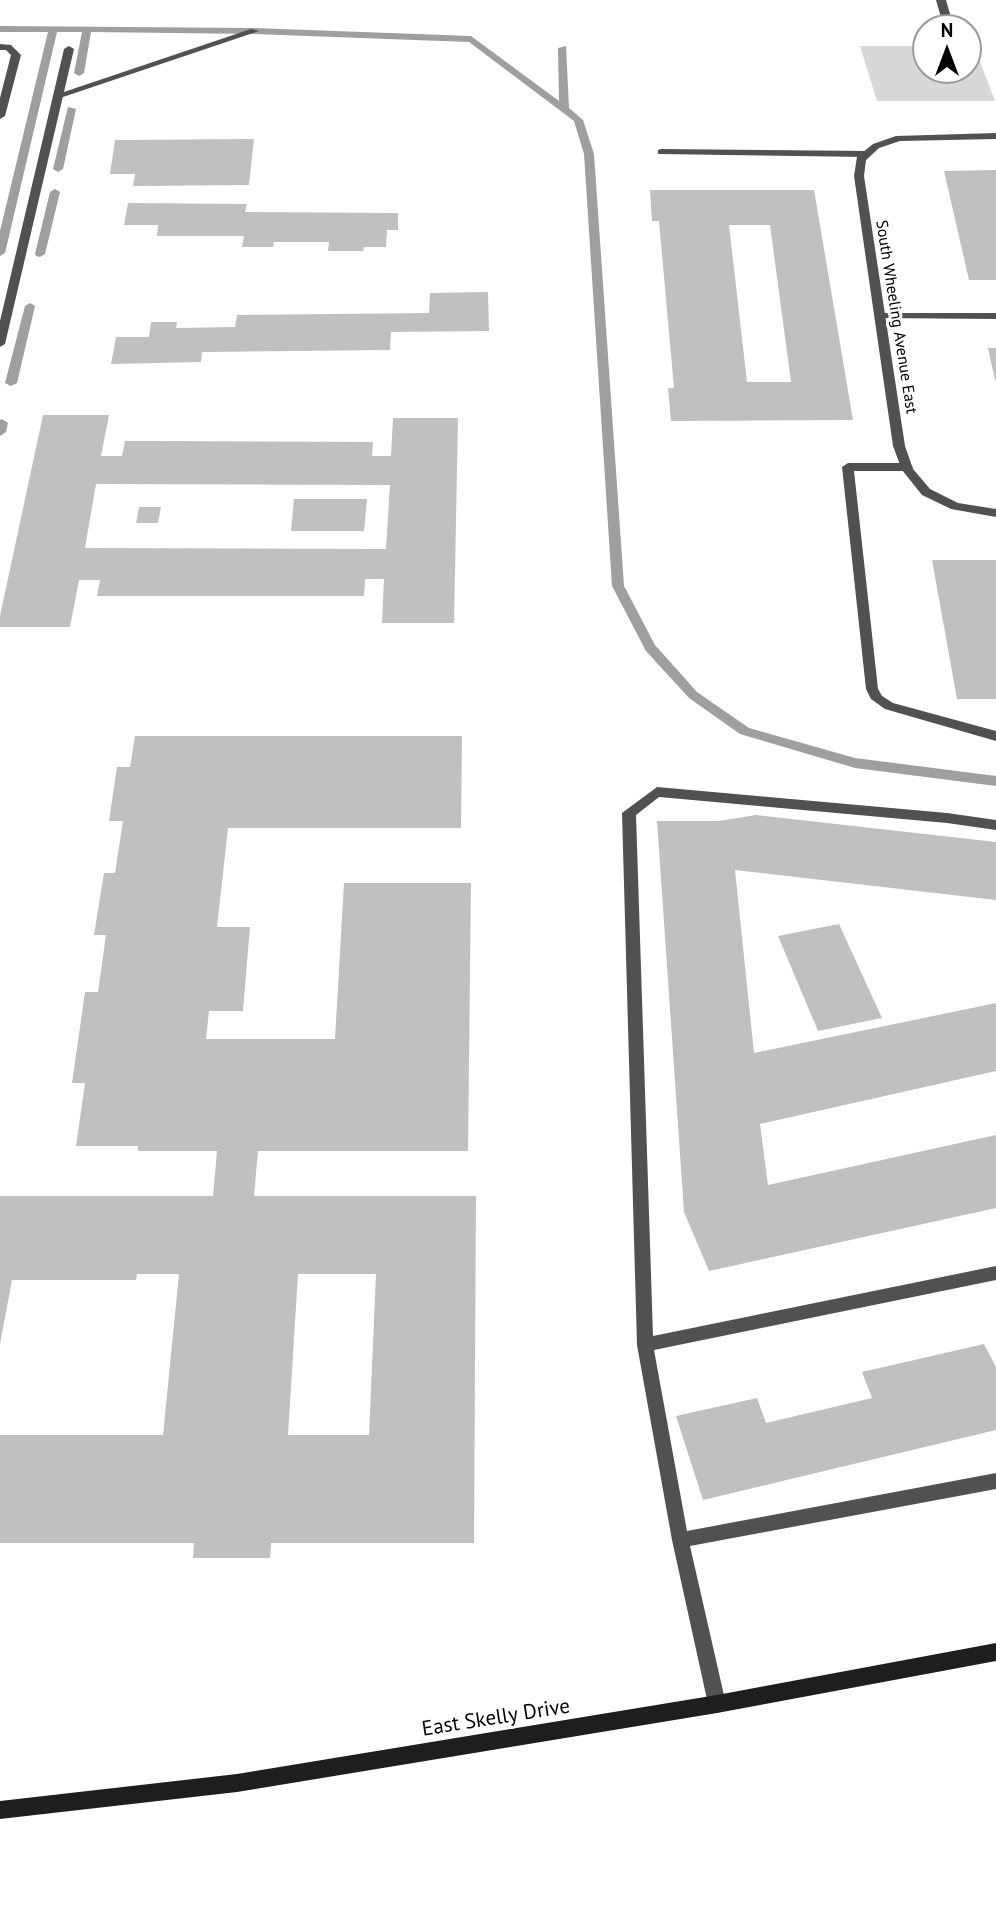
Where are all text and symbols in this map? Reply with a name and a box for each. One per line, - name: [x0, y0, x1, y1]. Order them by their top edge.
- north arrow: [912, 14, 982, 84]
- text: N: [941, 18, 953, 42]
- street label: South Wheeling Avenue East: [871, 219, 921, 415]
- street label: East Skelly Drive: [420, 1694, 572, 1742]

